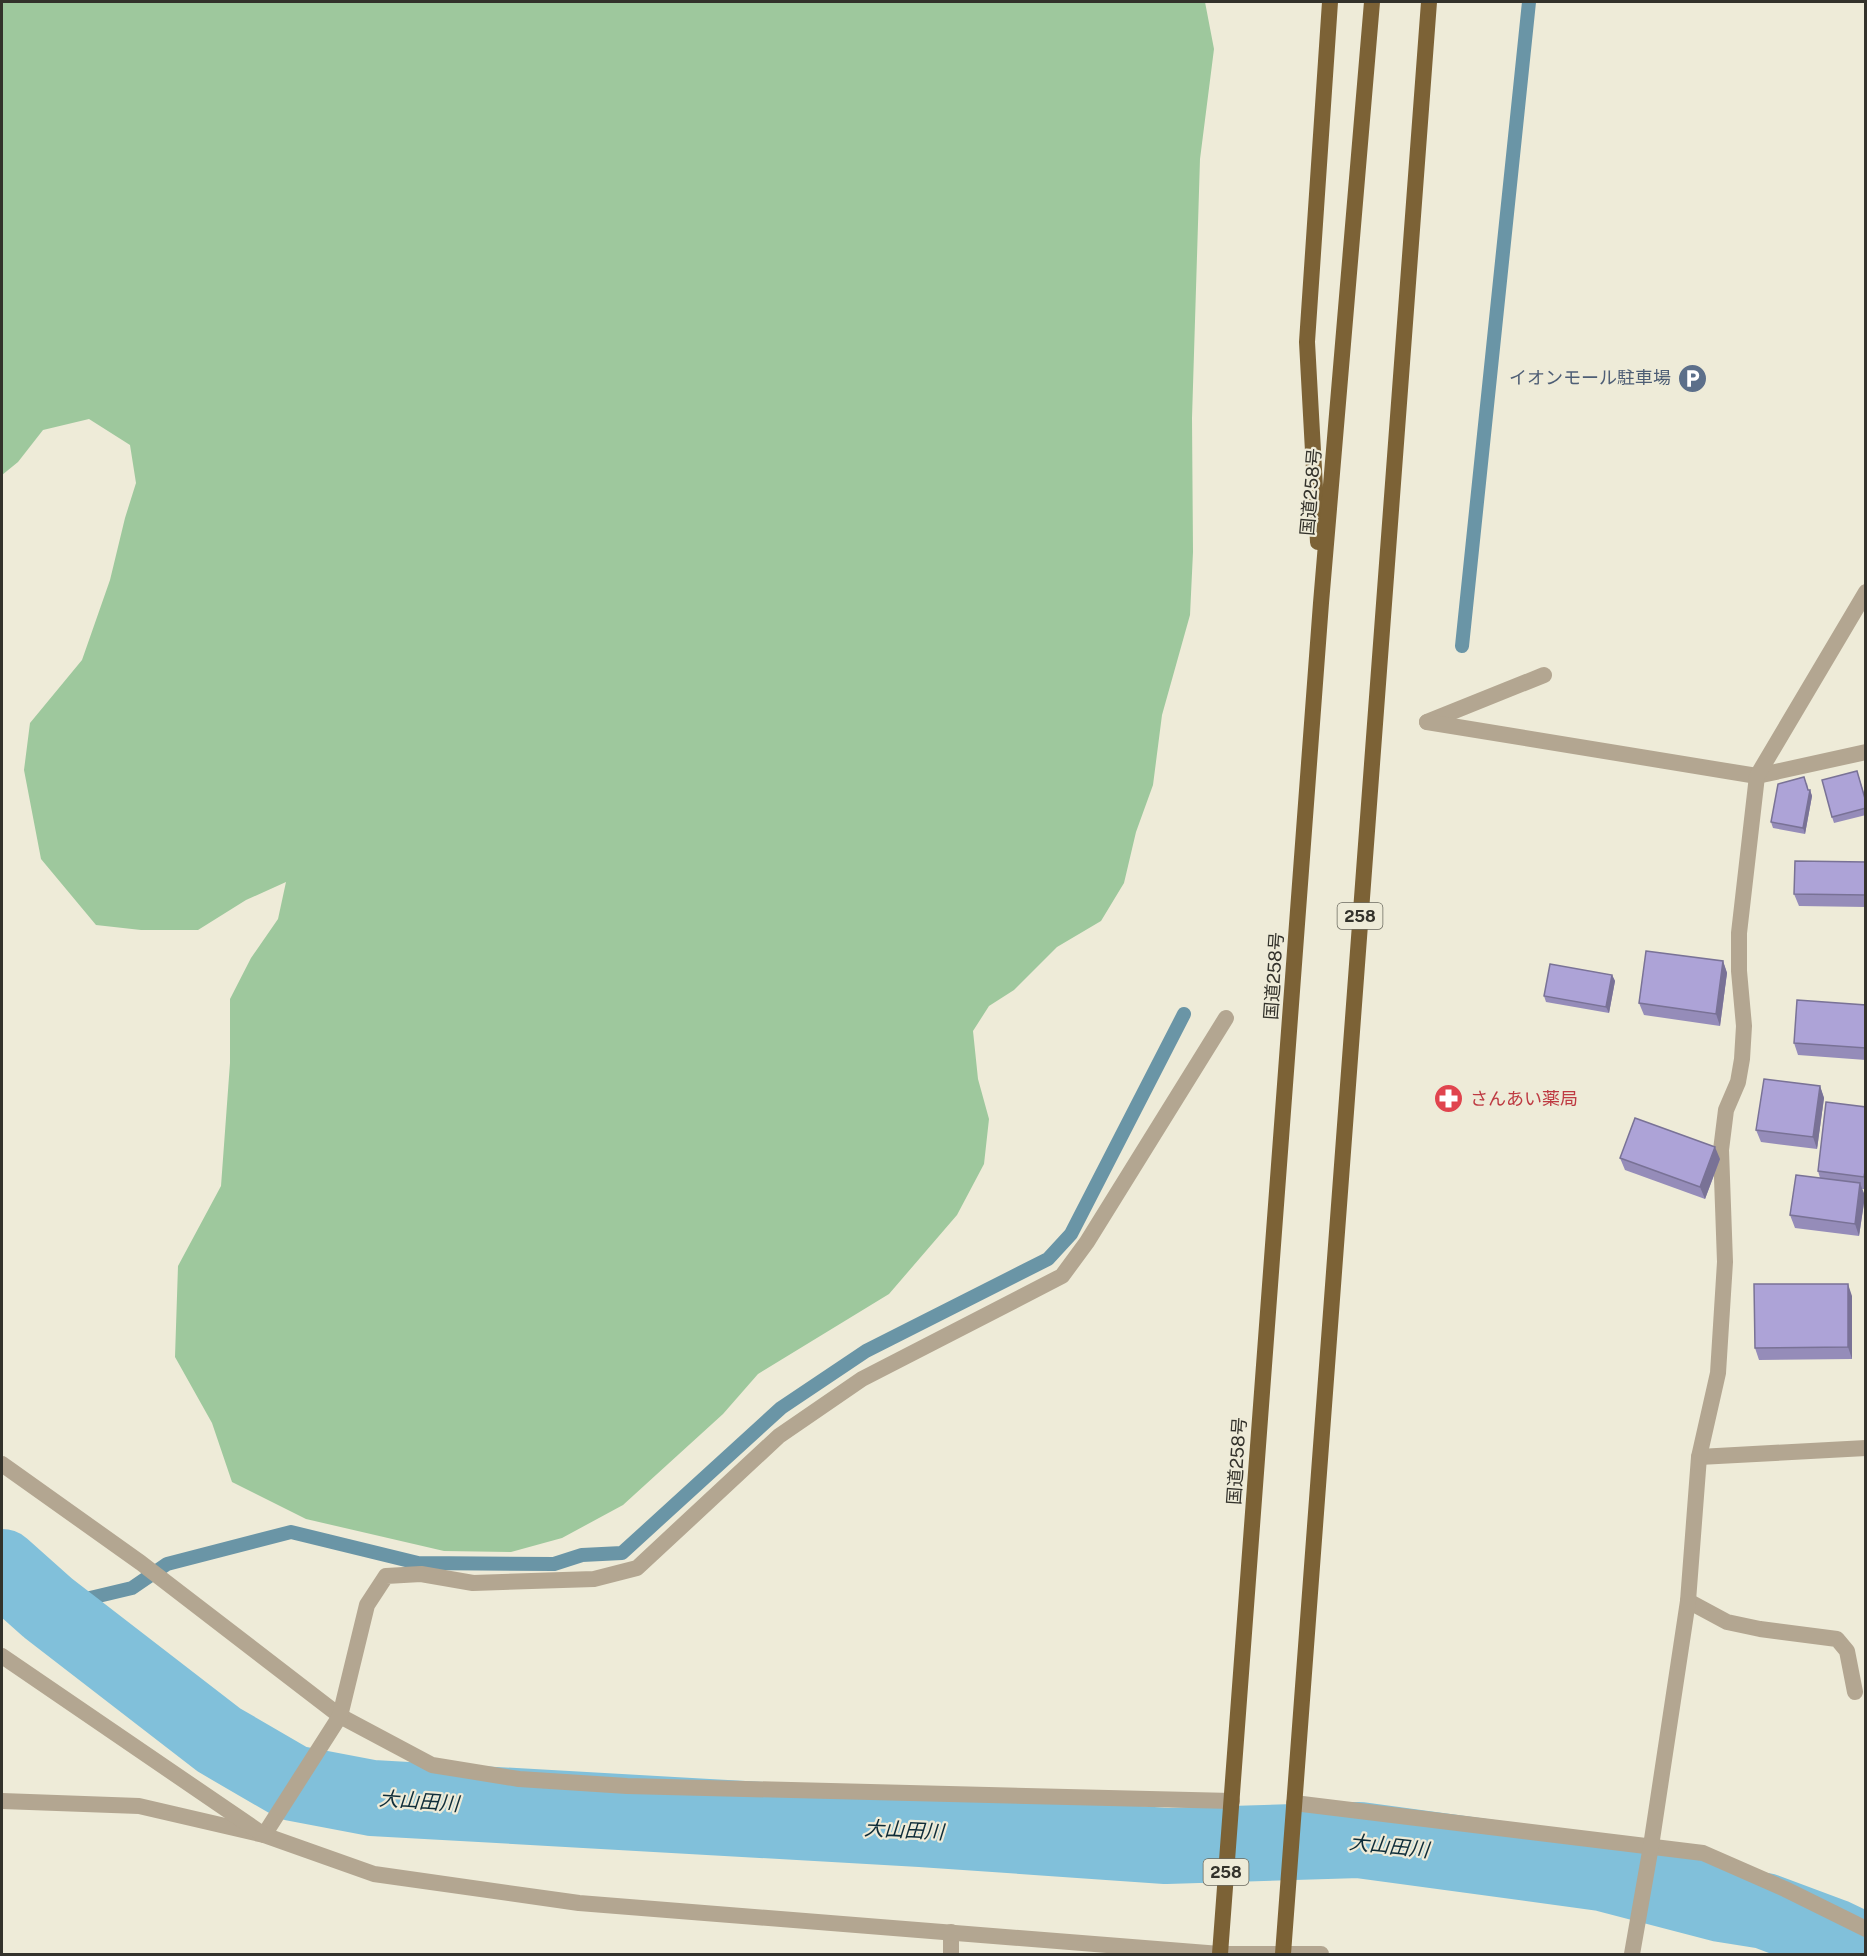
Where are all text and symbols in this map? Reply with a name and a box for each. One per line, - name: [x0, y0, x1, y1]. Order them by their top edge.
- parking icon: イオンモール駐車場: [1676, 362, 1708, 394]
- place label: イオンモール駐車場: [1509, 367, 1671, 388]
- street label: 国道258号: [1296, 447, 1325, 537]
- road number: 258: [1338, 903, 1382, 929]
- street label: 国道258号: [1260, 931, 1287, 1021]
- pharmacy icon: さんあい薬局: [1433, 1083, 1465, 1115]
- place label: さんあい薬局: [1470, 1088, 1578, 1109]
- street label: 国道258号: [1223, 1416, 1250, 1506]
- water label: 大山田川: [378, 1786, 462, 1816]
- water label: 大山田川: [863, 1816, 947, 1844]
- water label: 大山田川: [1348, 1830, 1432, 1862]
- road number: 258: [1204, 1859, 1248, 1885]

